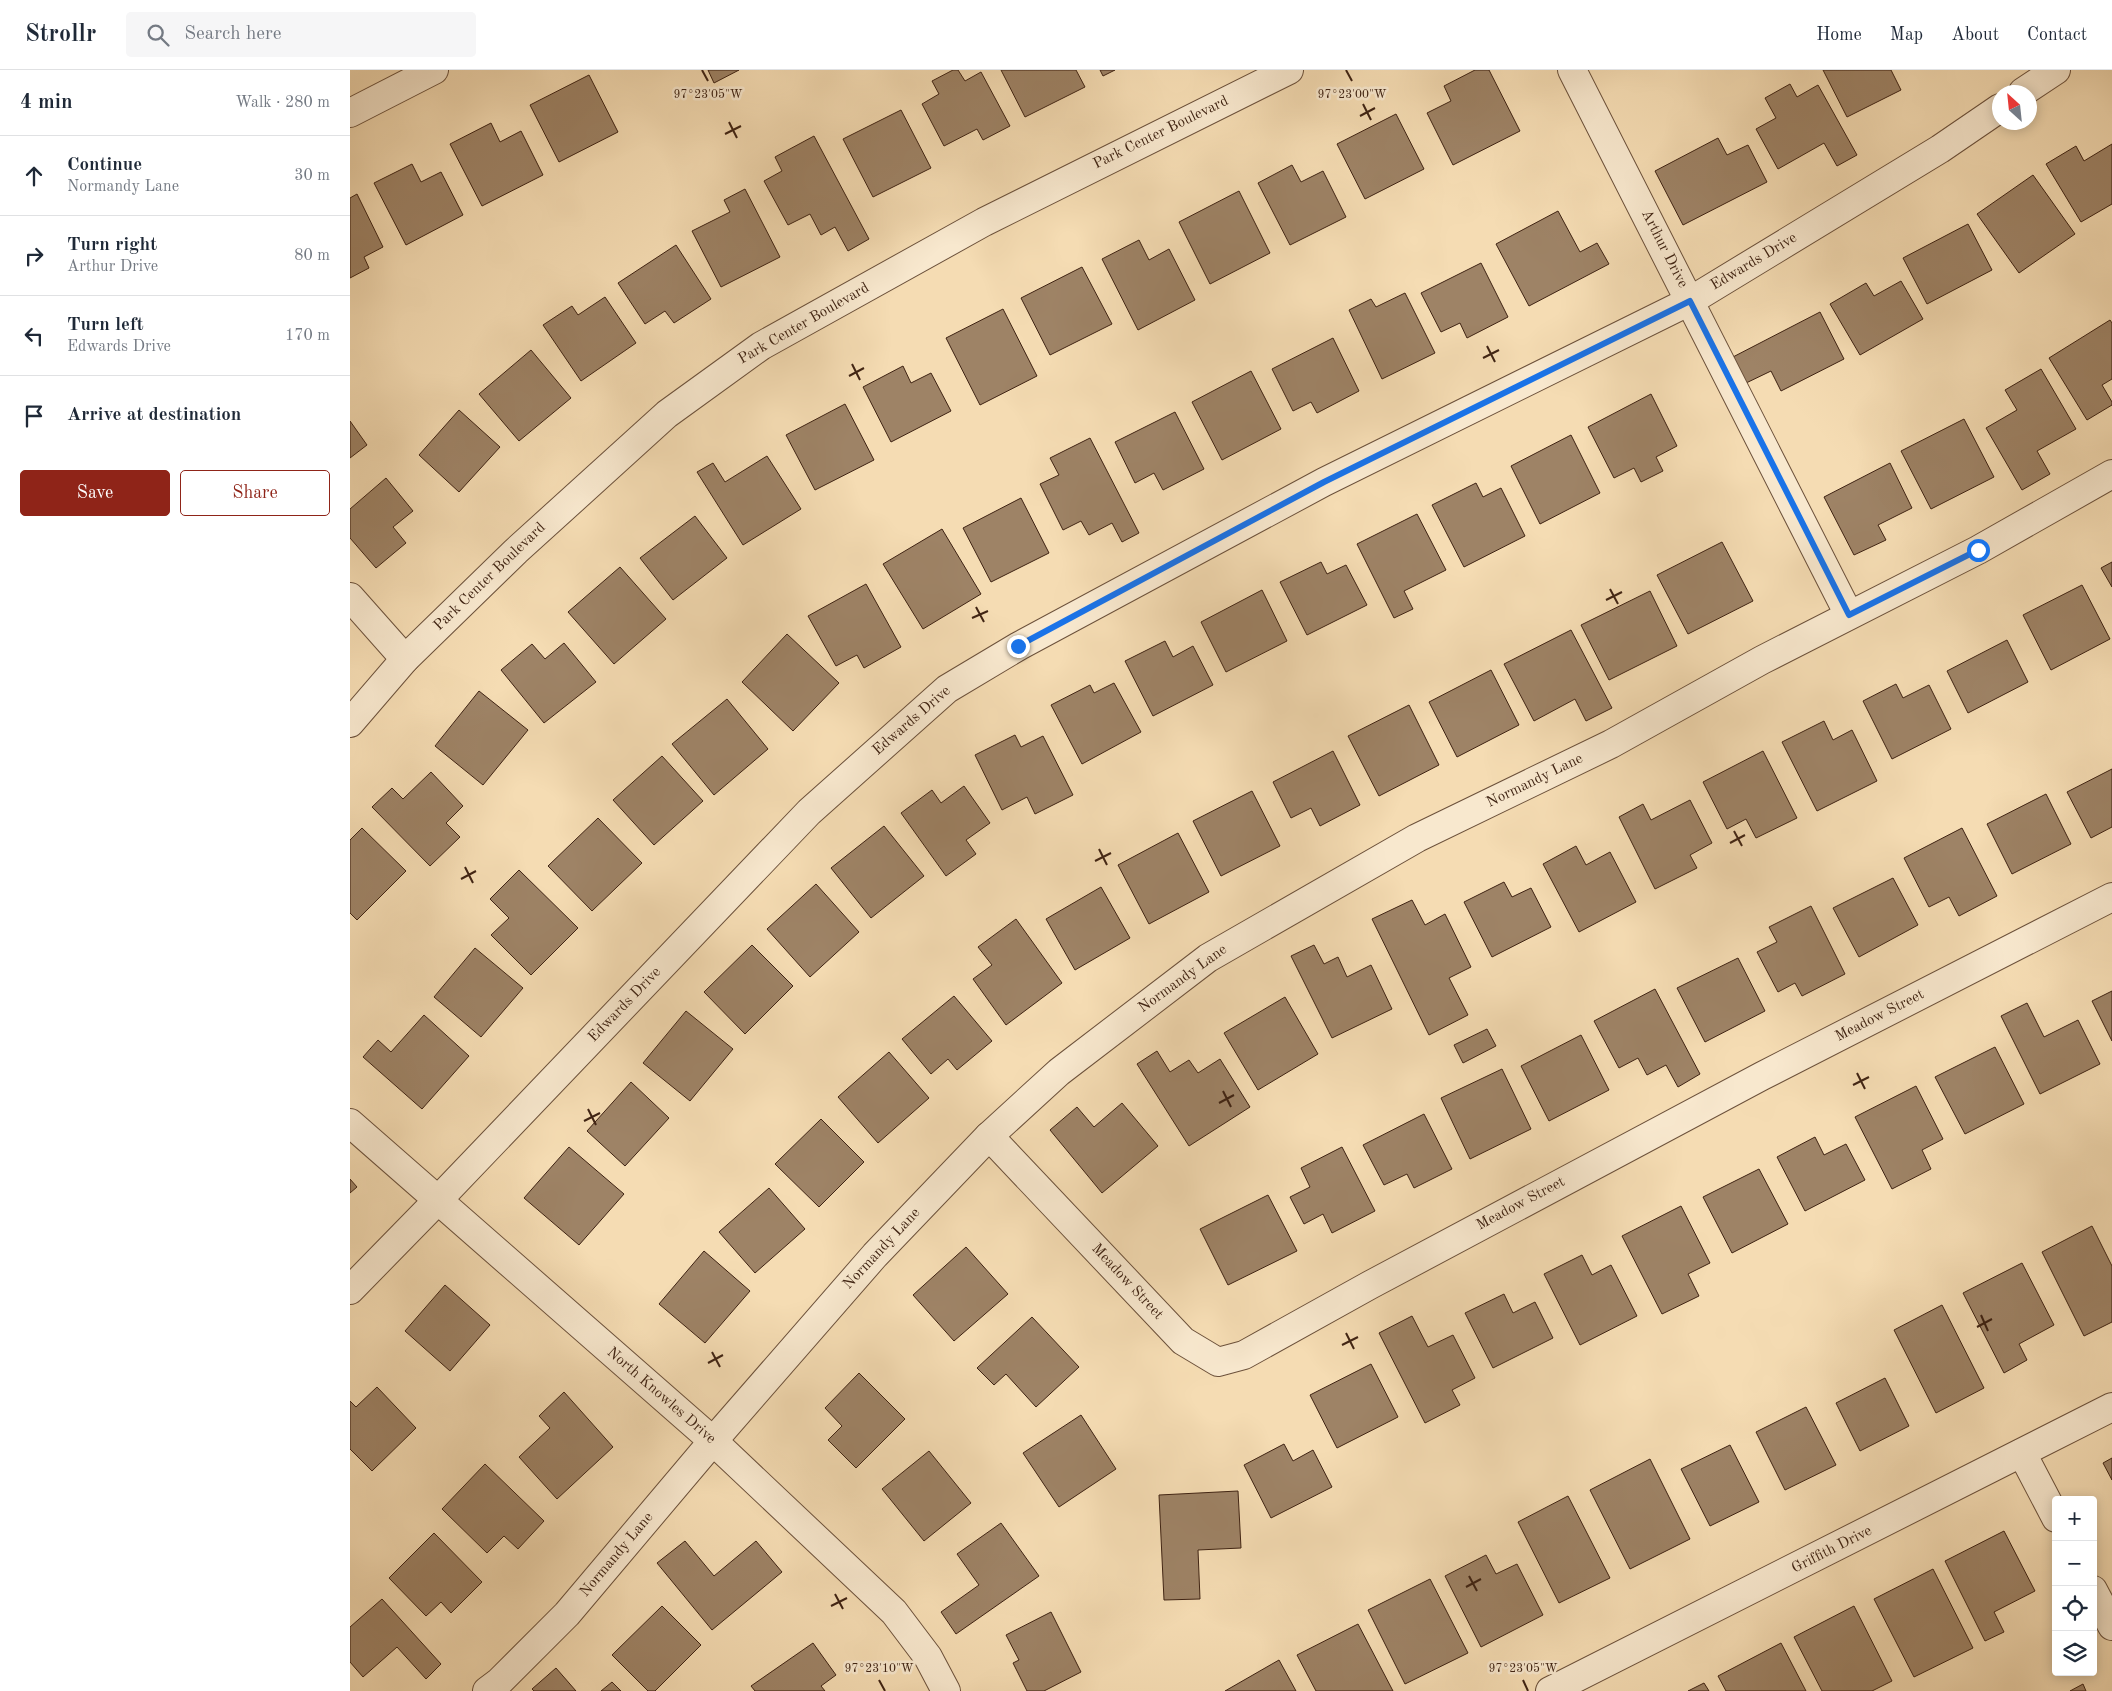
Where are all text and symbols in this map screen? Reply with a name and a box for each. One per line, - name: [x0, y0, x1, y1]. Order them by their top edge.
- search box: [126, 12, 476, 57]
- icon: search: [144, 21, 172, 49]
- text: Strollr: [25, 23, 96, 47]
- text: Search here: [184, 25, 282, 44]
- text: Home: [1816, 26, 1862, 44]
- text: Map: [1890, 26, 1923, 44]
- text: About: [1951, 26, 1999, 44]
- text: Contact: [2027, 26, 2087, 44]
- north arrow: [1992, 85, 2037, 130]
- text: 97°23'05"W: [673, 88, 743, 101]
- text: 97°23'00"W: [1317, 89, 1387, 101]
- text: 4 min: [20, 92, 73, 113]
- street label: Park Center Boulevard: [1091, 94, 1231, 172]
- text: Walk · 280 m: [235, 95, 330, 111]
- text: Continue: [67, 156, 142, 175]
- icon: ahead: [20, 162, 48, 190]
- text: 30 m: [294, 168, 330, 184]
- text: Normandy Lane: [67, 179, 179, 195]
- street label: Arthur Drive: [1638, 208, 1690, 291]
- street label: Edwards Drive: [1708, 230, 1800, 294]
- text: Turn right: [67, 236, 157, 255]
- icon: right: [20, 242, 48, 270]
- text: 80 m: [294, 248, 330, 264]
- text: Arthur Drive: [67, 259, 158, 275]
- street label: Park Center Boulevard: [736, 280, 872, 368]
- text: Turn left: [67, 316, 144, 335]
- icon: left: [20, 322, 48, 350]
- text: 170 m: [285, 328, 330, 344]
- text: Edwards Drive: [67, 339, 171, 355]
- icon: arrive: [20, 402, 48, 430]
- text: Arrive at destination: [67, 406, 241, 425]
- button: Save: [20, 470, 170, 516]
- button: Share: [180, 470, 330, 516]
- street label: Park Center Boulevard: [431, 520, 549, 634]
- route start: [1967, 539, 1990, 562]
- route end: [1007, 635, 1030, 658]
- street label: Edwards Drive: [870, 683, 954, 759]
- street label: Normandy Lane: [1485, 751, 1586, 811]
- street label: Normandy Lane: [1136, 942, 1230, 1016]
- street label: Edwards Drive: [586, 965, 664, 1045]
- street label: Meadow Street: [1833, 987, 1927, 1045]
- street label: Meadow Street: [1474, 1174, 1568, 1234]
- street label: Normandy Lane: [841, 1205, 923, 1293]
- street label: Meadow Street: [1088, 1241, 1166, 1323]
- street label: North Knowles Drive: [604, 1345, 718, 1447]
- map controls: [2052, 1496, 2097, 1676]
- button: +: [2052, 1496, 2097, 1541]
- street label: Normandy Lane: [578, 1510, 657, 1600]
- street label: Griffith Drive: [1790, 1523, 1874, 1577]
- button: −: [2052, 1541, 2097, 1586]
- button: locate: [2052, 1586, 2097, 1631]
- button: layers: [2052, 1631, 2097, 1676]
- text: 97°23'05"W: [1488, 1662, 1558, 1675]
- text: 97°23'10"W: [844, 1663, 914, 1675]

